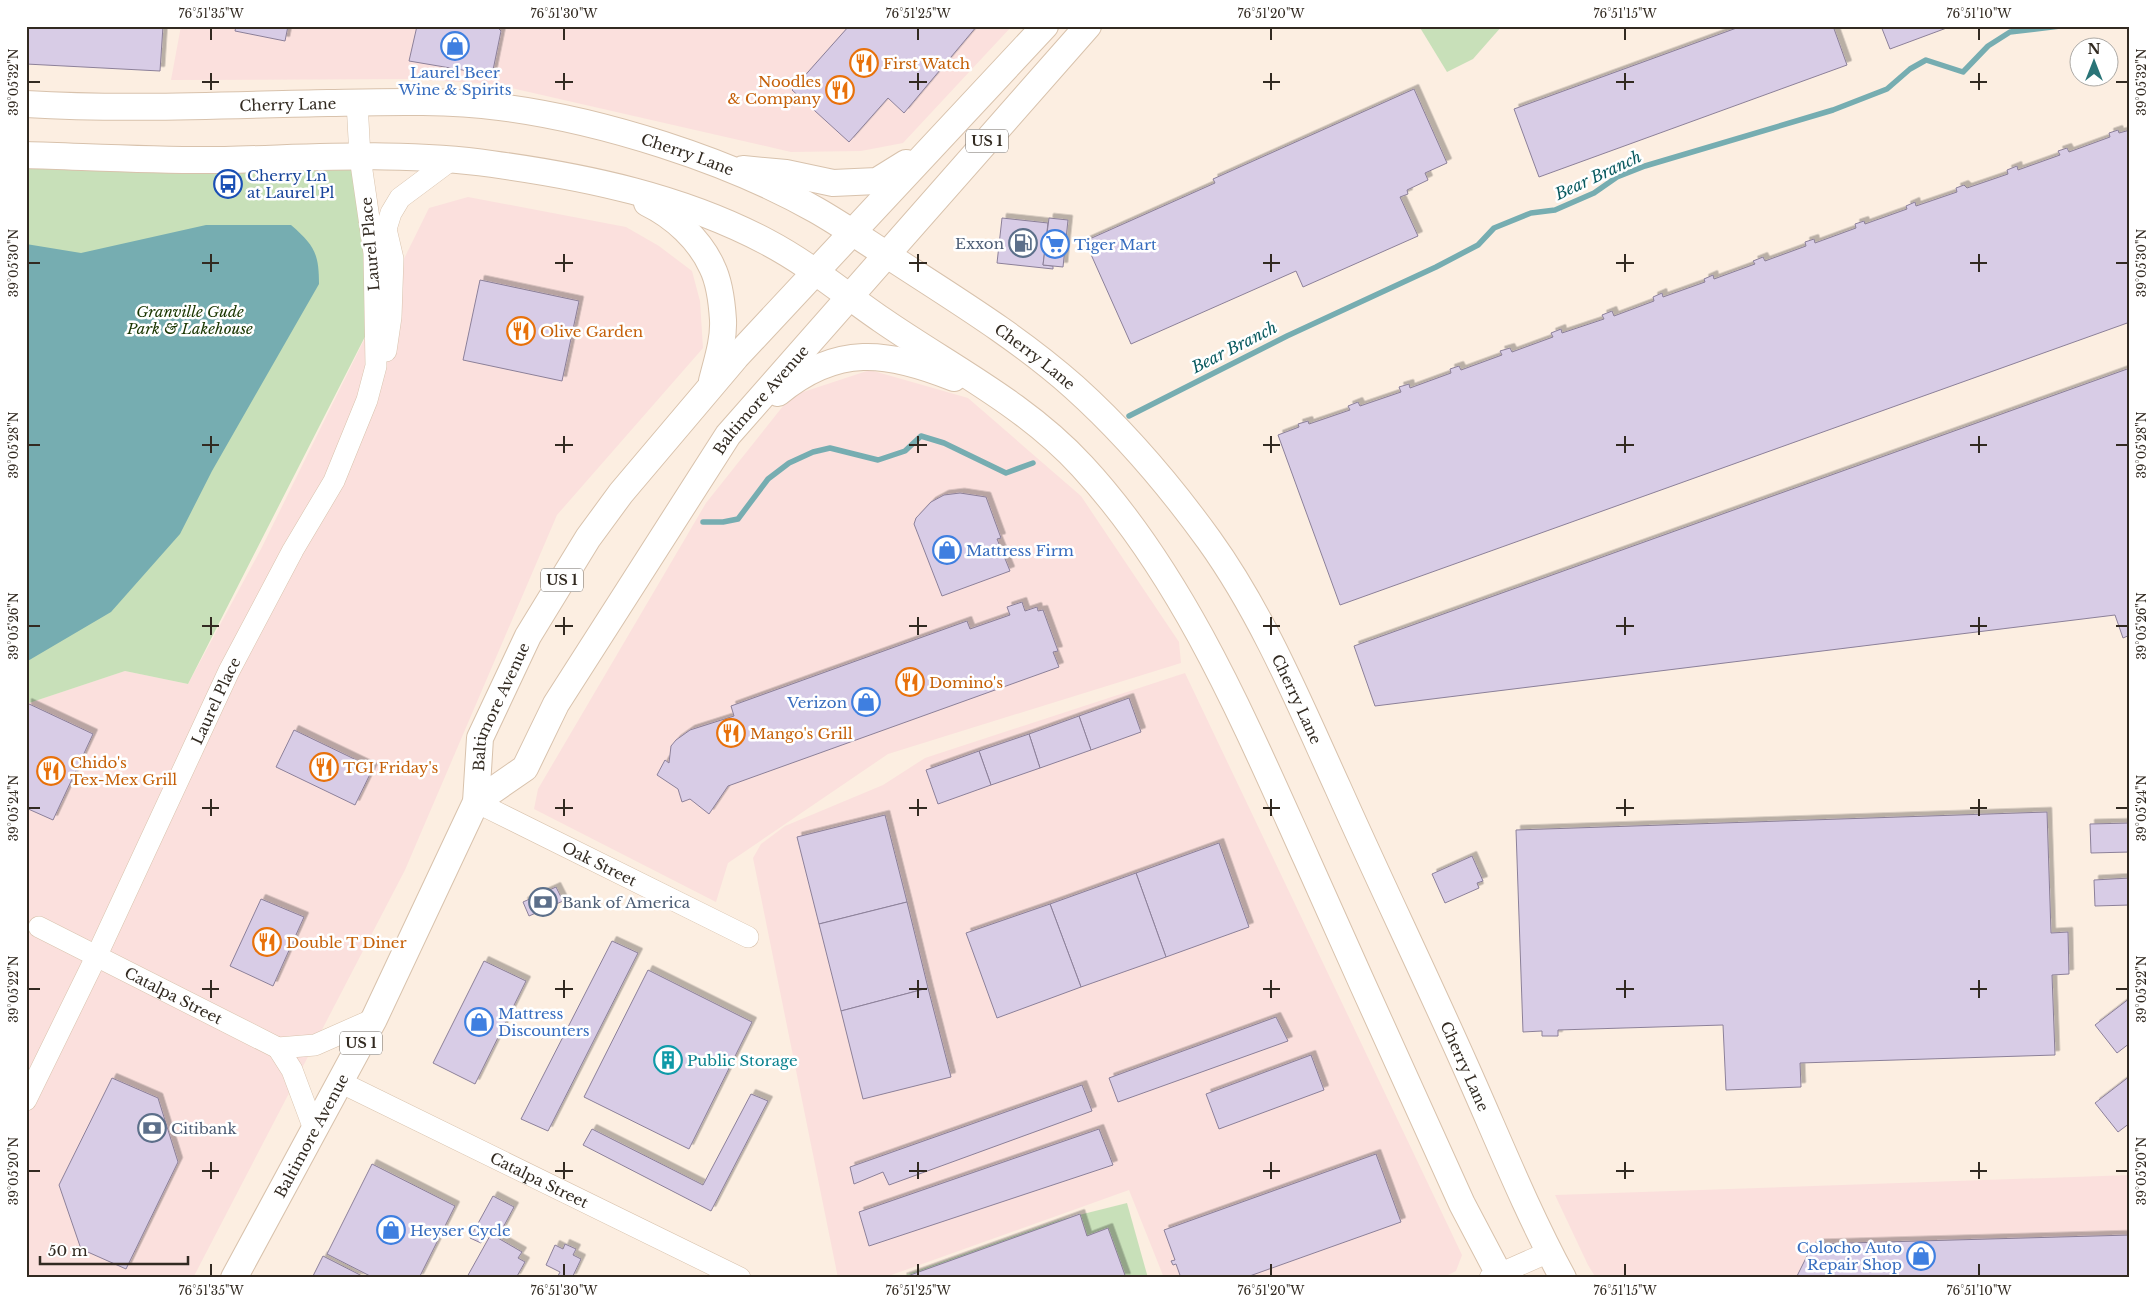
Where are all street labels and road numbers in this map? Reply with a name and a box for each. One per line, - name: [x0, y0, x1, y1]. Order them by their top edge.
- street label: Cherry Lane: [239, 93, 337, 115]
- street label: Cherry Lane: [639, 129, 737, 179]
- road number: US 1: [966, 130, 1008, 152]
- street label: Laurel Place: [356, 196, 384, 292]
- street label: Cherry Lane: [991, 319, 1079, 393]
- street label: Baltimore Avenue: [709, 341, 812, 458]
- road number: US 1: [541, 568, 583, 592]
- street label: Baltimore Avenue: [468, 639, 533, 772]
- street label: Cherry Lane: [1268, 651, 1326, 747]
- street label: Laurel Place: [187, 654, 244, 747]
- street label: Oak Street: [559, 837, 640, 890]
- street label: Catalpa Street: [122, 963, 226, 1028]
- street label: Cherry Lane: [1437, 1018, 1494, 1114]
- road number: US 1: [340, 1032, 382, 1054]
- street label: Baltimore Avenue: [270, 1070, 352, 1201]
- street label: Catalpa Street: [487, 1148, 592, 1212]

